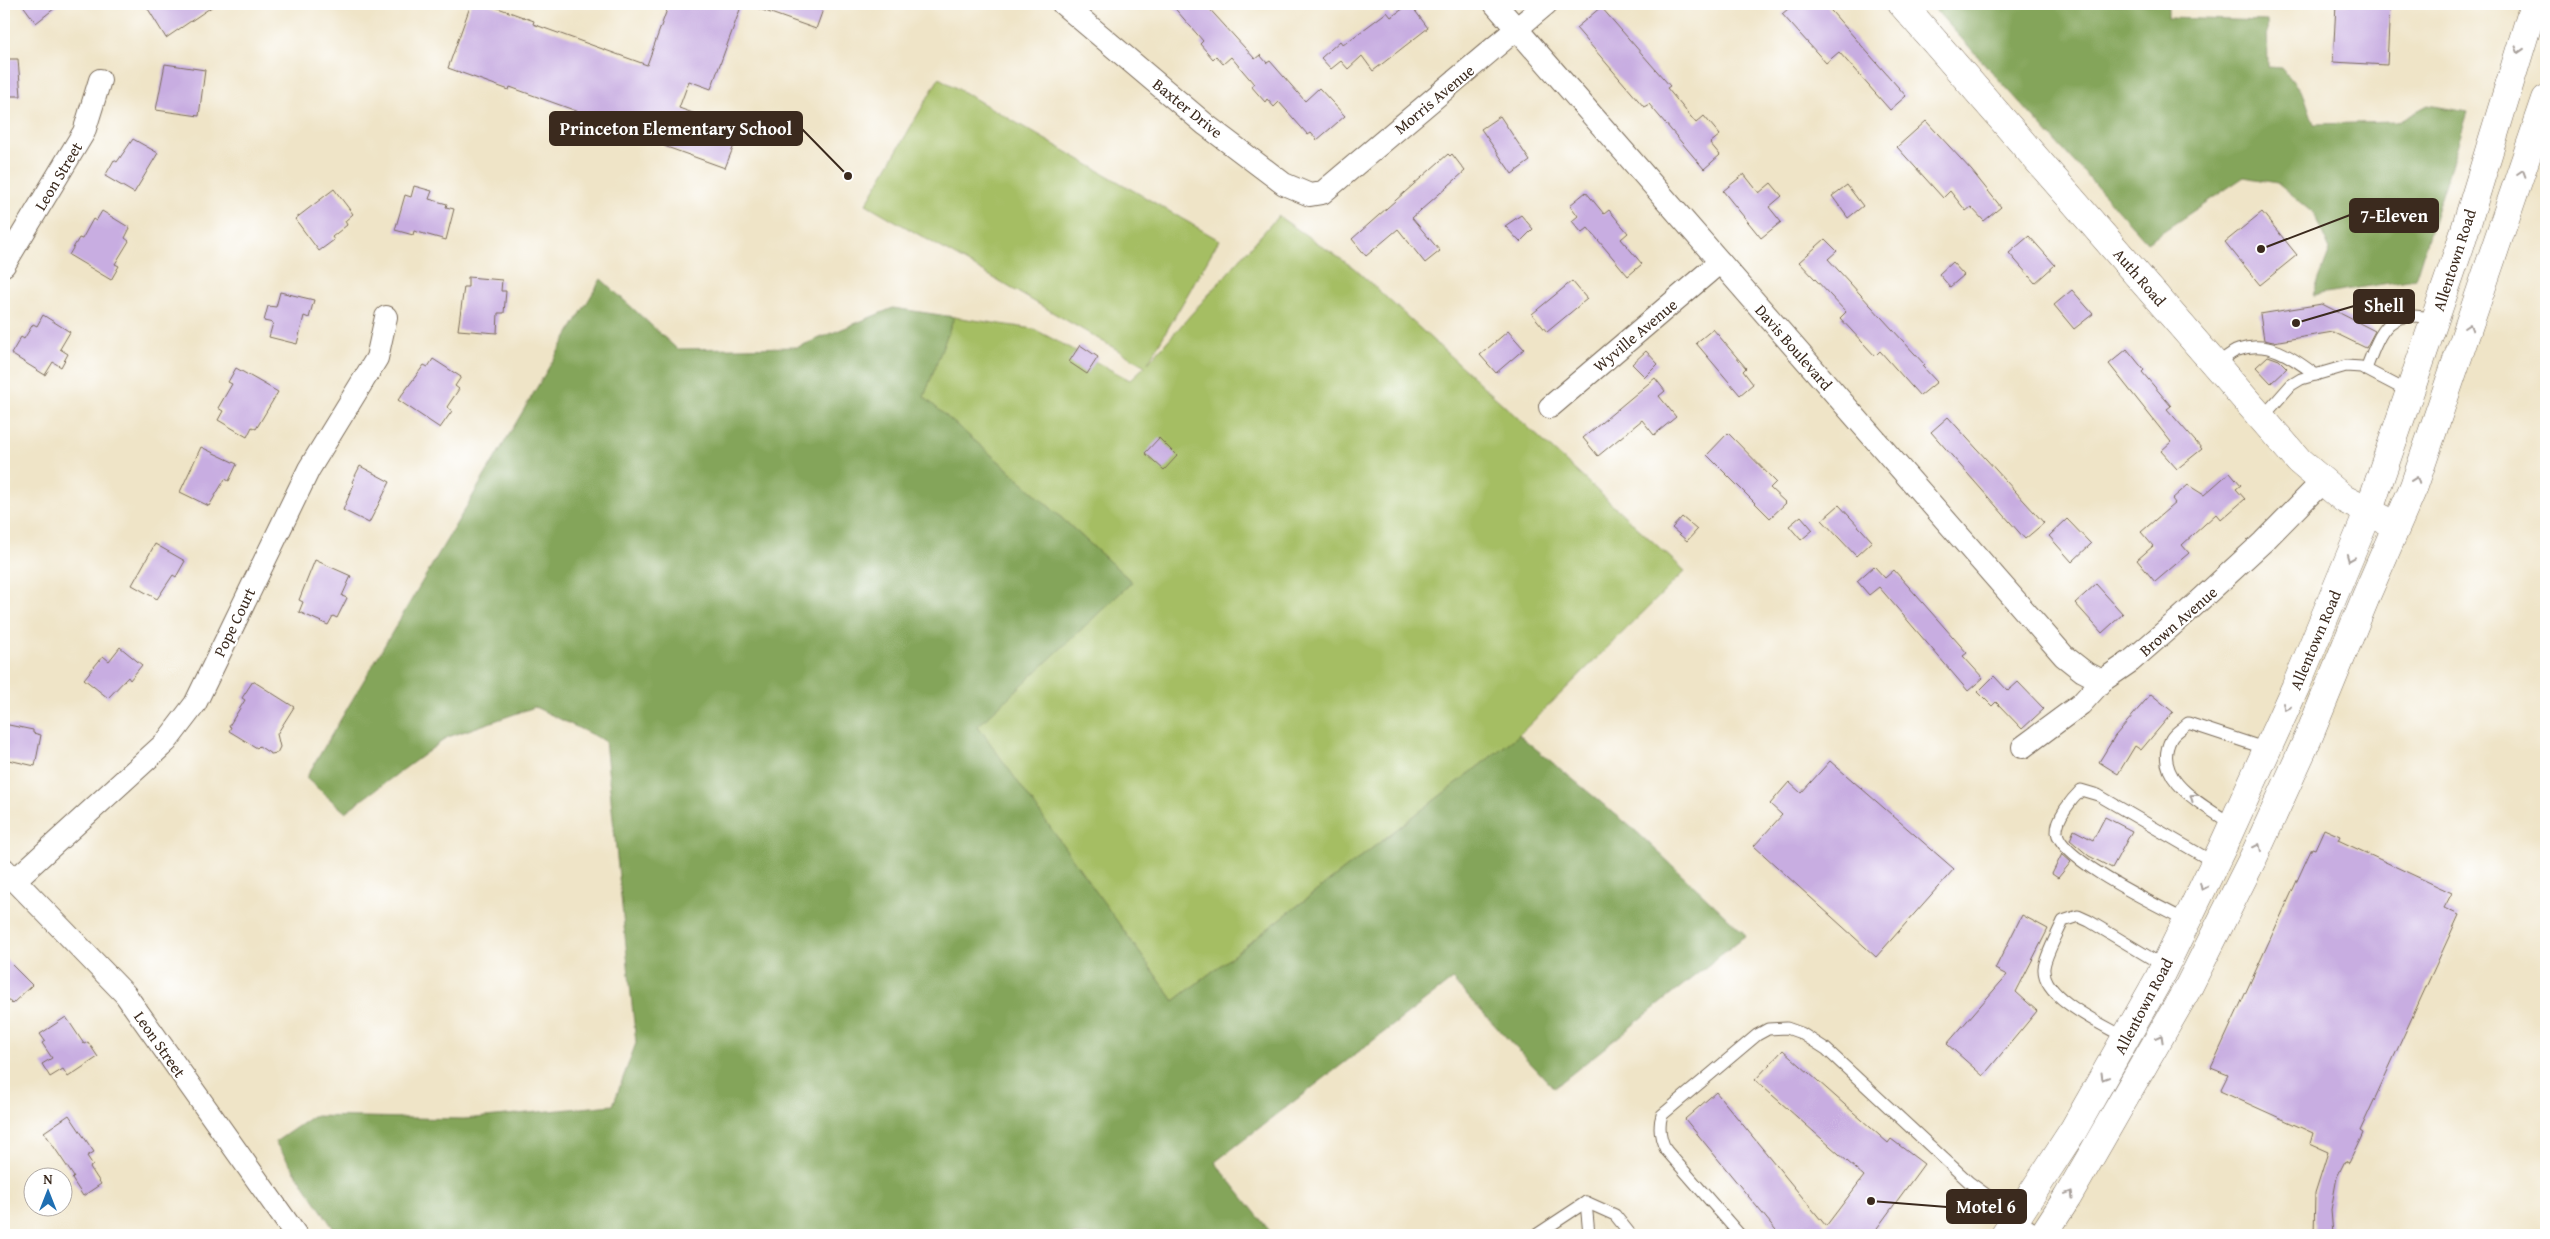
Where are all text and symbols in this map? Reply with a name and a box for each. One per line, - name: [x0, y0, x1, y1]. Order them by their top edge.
- one-way arrow: [2515, 46, 2525, 54]
- street label: Morris Avenue: [1389, 58, 1479, 140]
- street label: Baxter Drive: [1148, 72, 1228, 144]
- callout: Princeton Elementary School: [550, 112, 802, 145]
- text: Princeton Elementary School: [560, 115, 793, 142]
- street label: Leon Street: [28, 137, 88, 215]
- one-way arrow: [2516, 169, 2526, 178]
- callout: 7-Eleven: [2350, 199, 2438, 232]
- text: 7-Eleven: [2360, 202, 2428, 229]
- street label: Allentown Road: [2426, 205, 2482, 314]
- street label: Auth Road: [2108, 243, 2172, 312]
- callout: Shell: [2354, 290, 2414, 323]
- text: Shell: [2364, 292, 2404, 319]
- street label: Wyville Avenue: [1588, 293, 1682, 377]
- street label: Davis Boulevard: [1750, 299, 1839, 396]
- one-way arrow: [2463, 323, 2473, 331]
- one-way arrow: [2410, 477, 2420, 485]
- one-way arrow: [2346, 553, 2356, 562]
- street label: Brown Avenue: [2134, 580, 2222, 662]
- street label: Pope Court: [207, 583, 261, 661]
- street label: Allentown Road: [2283, 586, 2347, 694]
- one-way arrow: [2282, 702, 2293, 711]
- one-way arrow: [2189, 794, 2199, 803]
- one-way arrow: [2252, 843, 2262, 852]
- one-way arrow: [2199, 882, 2210, 891]
- street label: Allentown Road: [2108, 953, 2179, 1058]
- street label: Leon Street: [128, 1006, 192, 1082]
- one-way arrow: [2154, 1035, 2164, 1044]
- one-way arrow: [2100, 1072, 2110, 1081]
- north arrow: [22, 1166, 72, 1216]
- text: N: [43, 1169, 53, 1189]
- callout: Motel 6: [1947, 1190, 2026, 1223]
- one-way arrow: [2063, 1191, 2073, 1200]
- text: Motel 6: [1956, 1193, 2016, 1220]

